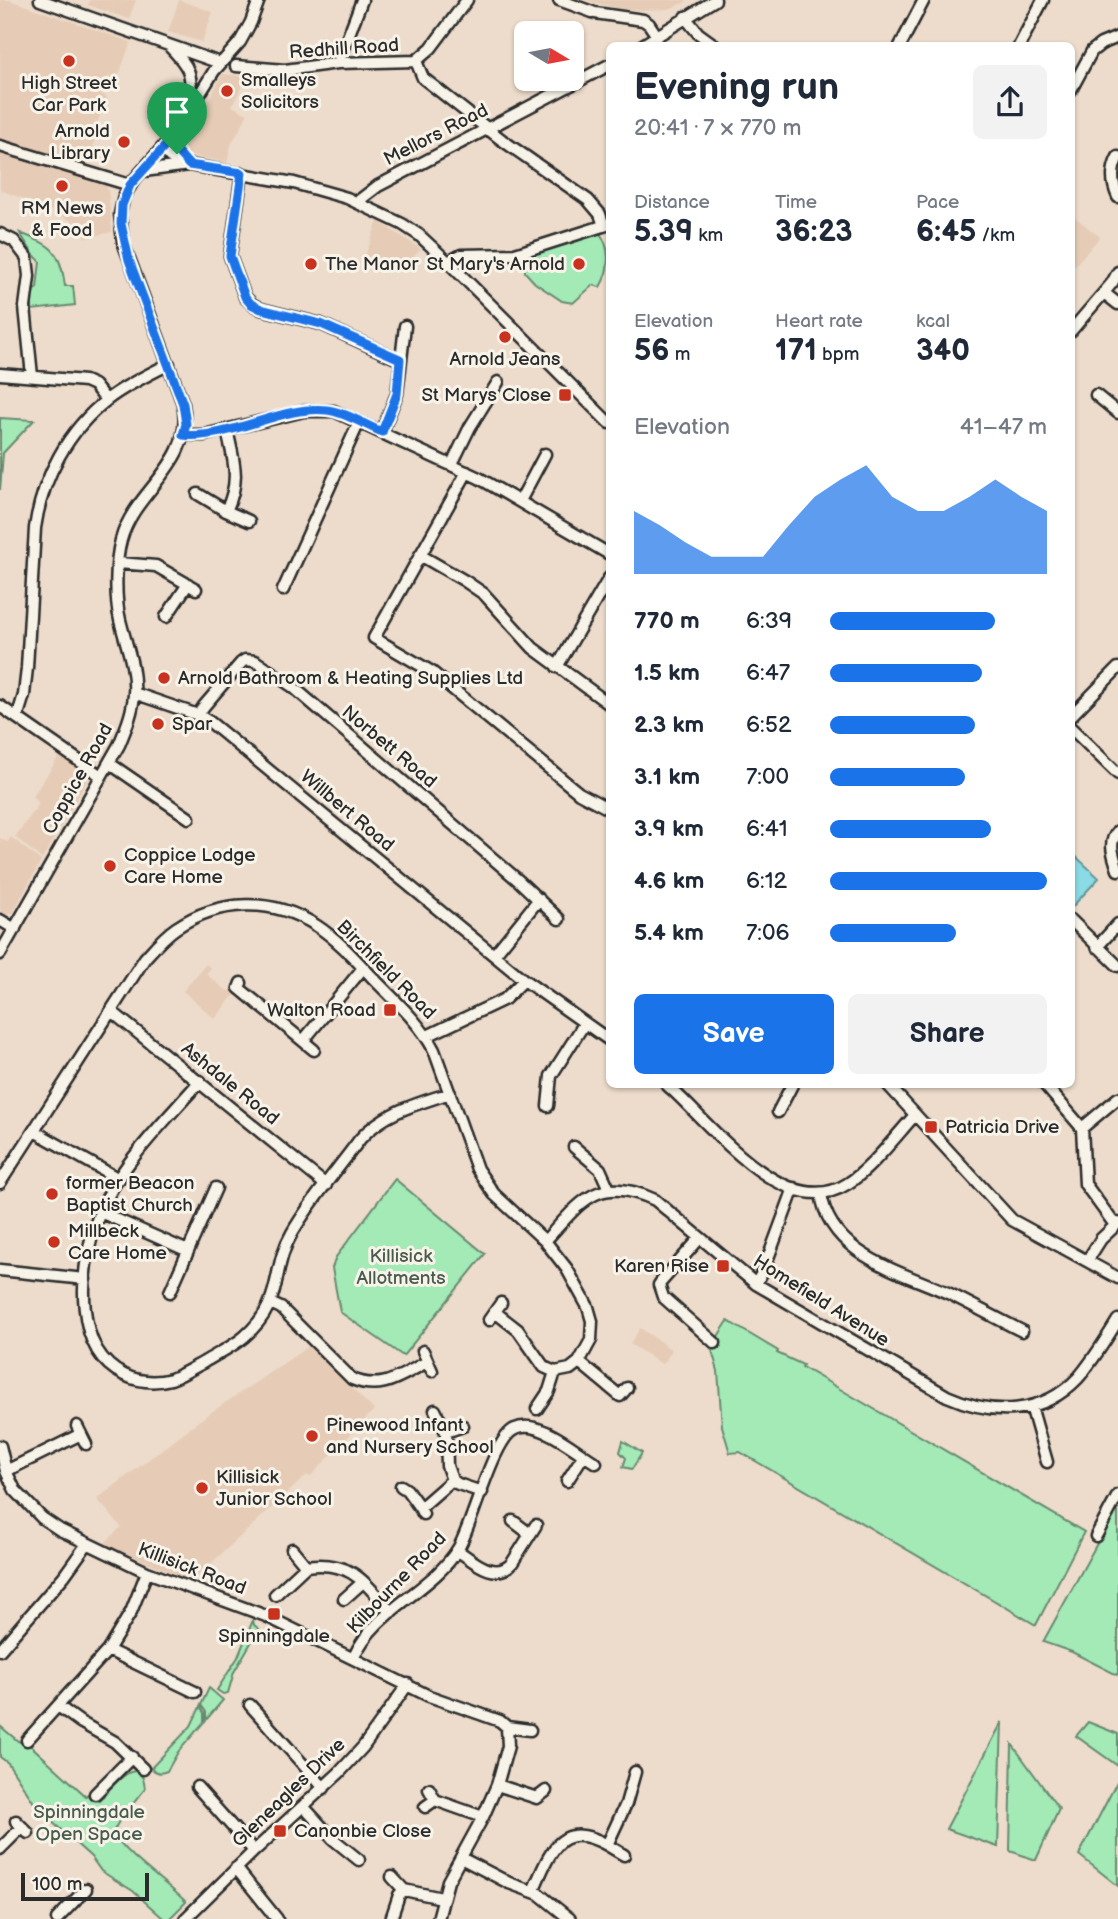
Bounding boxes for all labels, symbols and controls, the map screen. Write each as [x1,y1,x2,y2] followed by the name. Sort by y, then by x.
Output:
[514,21,584,91] north arrow
[514,21,584,91] map controls
[288,34,400,64] street label: Redhill Road
[61,53,77,69] marker: High Street Car Park
[634,65,839,110] text: Evening run
[973,65,1047,139] button: share
[241,69,319,114] place label: Smalleys Solicitors
[21,72,118,117] place label: High Street Car Park
[147,82,207,154] pin
[219,83,235,99] marker: Smalleys Solicitors
[158,93,196,131] icon: arrive
[380,99,492,171] street label: Mellors Road
[634,114,801,142] text: 20:41 · 7 × 770 m
[50,120,110,165] place label: Arnold Library
[116,134,132,150] marker: Arnold Library
[54,178,70,194] marker: RM News & Food
[634,191,710,214] text: Distance
[775,191,817,214] text: Time
[916,191,959,214] text: Pace
[21,197,103,242] place label: RM News & Food
[634,214,693,250] text: 5.39
[775,214,853,250] text: 36:23
[916,214,976,250] text: 6:45
[693,224,723,247] text: km
[976,224,1015,247] text: /km
[325,253,419,276] place label: The Manor
[427,253,565,276] place label: St Mary's Arnold
[303,256,319,272] marker: The Manor
[571,256,587,272] marker: St Mary's Arnold
[634,310,713,333] text: Elevation
[775,310,863,333] text: Heart rate
[916,310,950,333] text: kcal
[497,329,513,345] marker: Arnold Jeans
[634,333,670,369] text: 56
[775,333,817,369] text: 171
[916,333,970,369] text: 340
[670,343,690,366] text: m
[817,343,859,366] text: bpm
[450,348,560,371] place label: Arnold Jeans
[422,384,551,407] place label: St Marys Close
[557,387,573,403] marker: St Marys Close
[634,413,730,441] text: Elevation
[960,413,1047,441] text: 41–47 m
[634,607,700,635] text: 770 m
[746,607,792,635] text: 6:39
[634,659,700,687] text: 1.5 km
[746,659,790,687] text: 6:47
[178,667,523,690] place label: Arnold Bathroom & Heating Supplies Ltd
[156,670,172,686] marker: Arnold Bathroom & Heating Supplies Ltd
[337,701,441,793] street label: Norbett Road
[634,711,704,739] text: 2.3 km
[746,711,791,739] text: 6:52
[172,713,213,736] place label: Spar
[150,716,166,732] marker: Spar
[38,720,118,838] street label: Coppice Road
[634,763,700,791] text: 3.1 km
[746,763,789,791] text: 7:00
[295,765,399,857] street label: Willbert Road
[634,815,704,843] text: 3.9 km
[746,815,788,843] text: 6:41
[124,844,256,889] place label: Coppice Lodge Care Home
[102,858,118,874] marker: Coppice Lodge Care Home
[634,867,704,895] text: 4.6 km
[746,867,787,895] text: 6:12
[332,916,440,1024] street label: Birchfield Road
[634,919,704,947] text: 5.4 km
[746,919,790,947] text: 7:06
[634,994,834,1074] button: Save
[848,994,1047,1074] button: Share
[267,999,376,1022] place label: Walton Road
[382,1002,398,1018] marker: Walton Road
[177,1038,283,1130] street label: Ashdale Road
[945,1116,1059,1139] place label: Patricia Drive
[923,1119,939,1135] marker: Patricia Drive
[66,1172,194,1217] place label: former Beacon Baptist Church
[44,1186,60,1202] marker: former Beacon Baptist Church
[68,1220,167,1265] place label: Millbeck Care Home
[46,1234,62,1250] marker: Millbeck Care Home
[356,1245,446,1290] park label: Killisick Allotments
[749,1250,893,1352] street label: Homefield Avenue
[614,1255,709,1278] place label: Karen Rise
[715,1258,731,1274] marker: Karen Rise
[326,1414,494,1459] place label: Pinewood Infant and Nursery School
[304,1428,320,1444] marker: Pinewood Infant and Nursery School
[216,1466,332,1511] place label: Killisick Junior School
[194,1480,210,1496] marker: Killisick Junior School
[343,1527,451,1639] street label: Kilbourne Road
[135,1538,249,1600] street label: Killisick Road
[266,1606,282,1622] marker: Spinningdale
[218,1625,330,1648] place label: Spinningdale
[228,1733,350,1853] street label: Gleneagles Drive
[33,1801,145,1846] park label: Spinningdale Open Space
[294,1820,431,1843] place label: Canonbie Close
[272,1823,288,1839] marker: Canonbie Close
[21,1870,149,1902] scale bar
[32,1873,83,1896] text: 100 m

